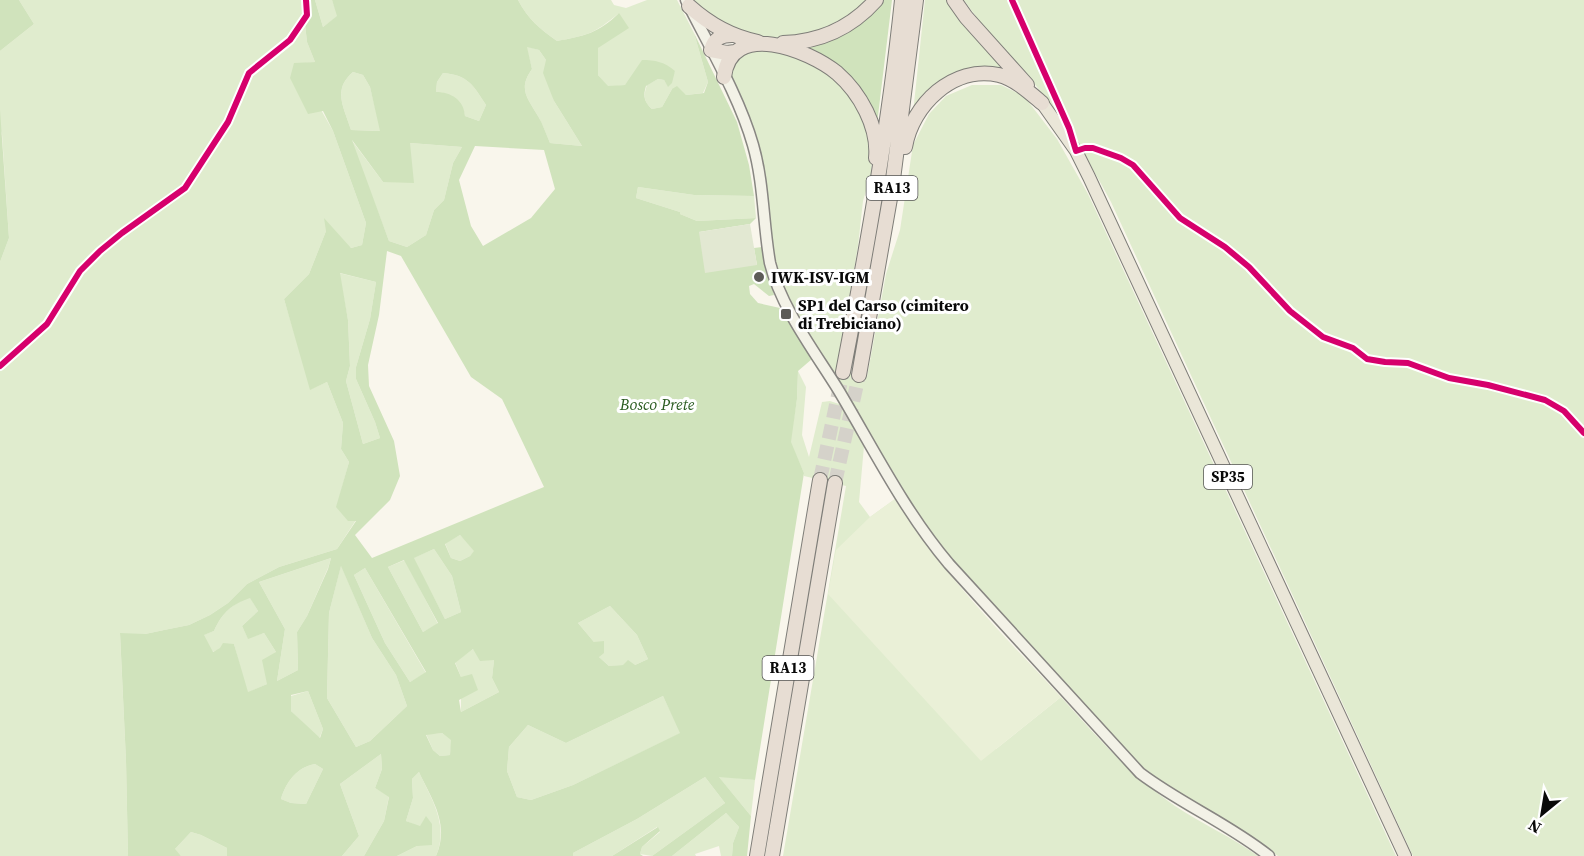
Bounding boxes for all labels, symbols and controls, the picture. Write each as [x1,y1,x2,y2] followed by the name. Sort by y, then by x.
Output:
[866,176,918,200] road number: RA13
[771,266,870,288] place label: IWK-ISV-IGM
[752,270,766,284] marker: IWK-ISV-IGM
[798,294,969,334] place label: SP1 del Carso (cimitero di Trebiciano)
[779,307,793,321] marker: SP1 del Carso (cimitero di Trebiciano)
[619,393,695,415] park label: Bosco Prete
[1204,465,1252,489] road number: SP35
[762,656,814,680] road number: RA13
[1512,784,1572,844] north arrow
[1524,814,1545,839] text: N

